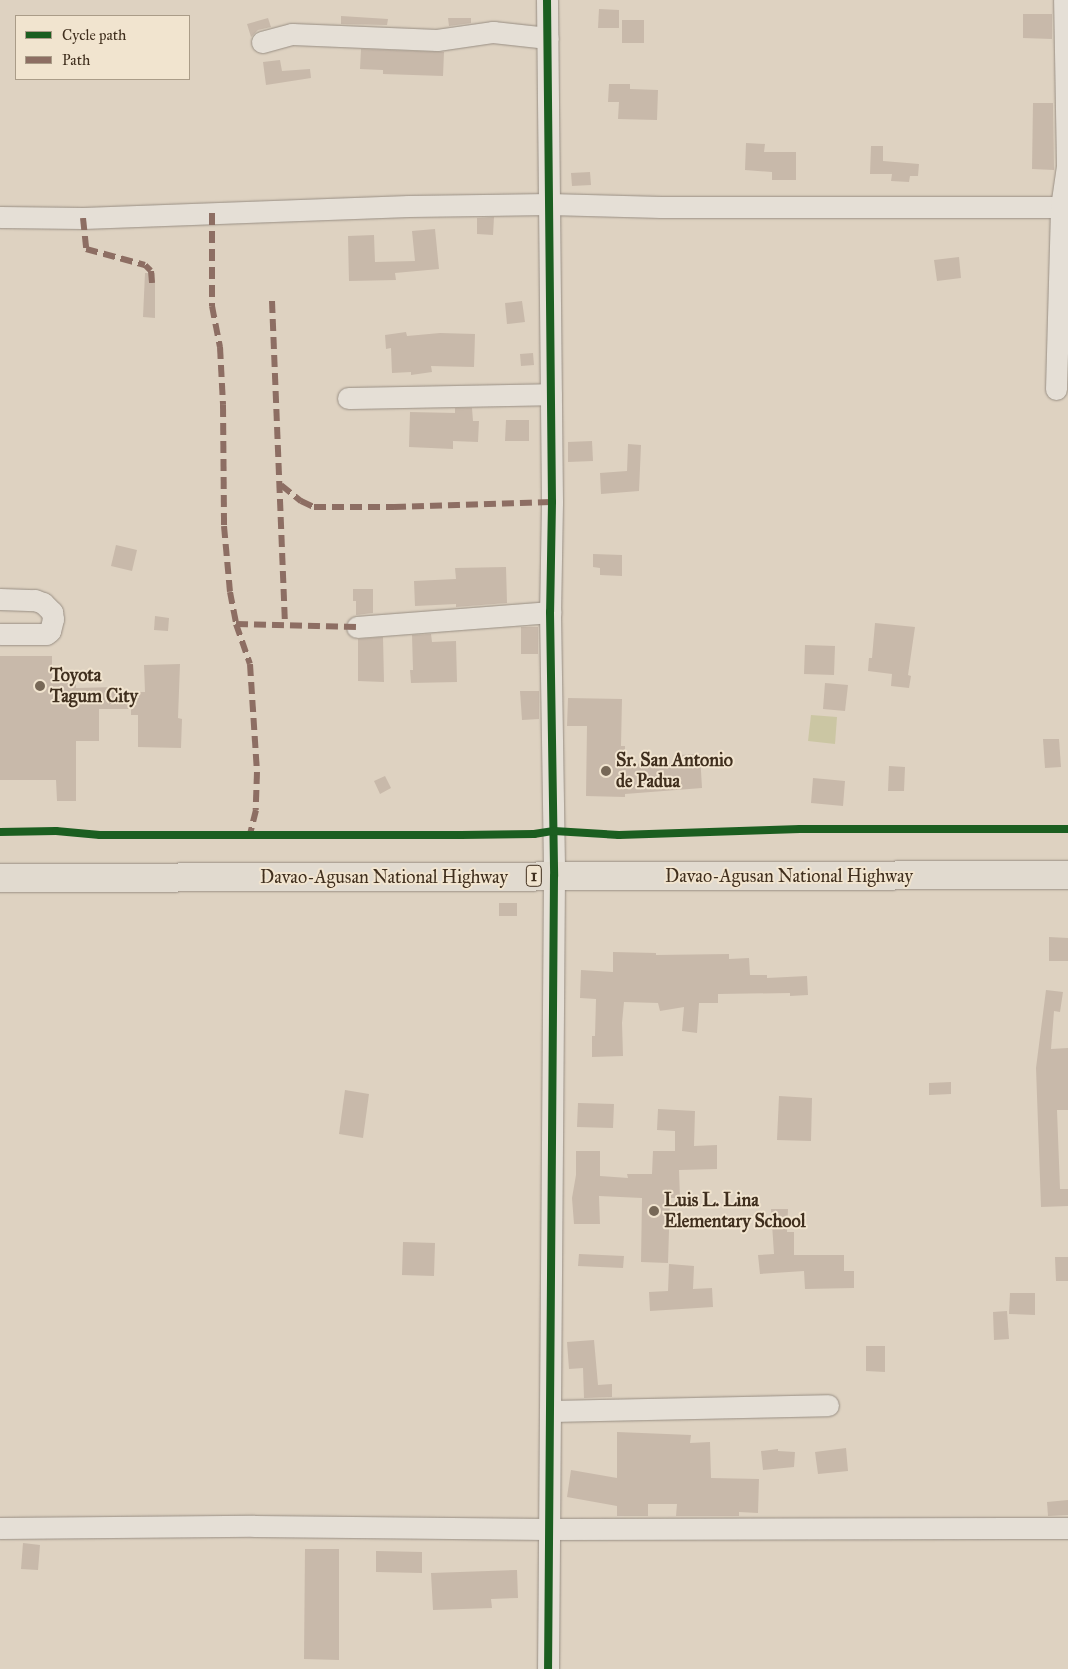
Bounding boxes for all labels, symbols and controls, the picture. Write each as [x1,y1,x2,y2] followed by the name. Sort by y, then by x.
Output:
[15,15,190,80] legend
[62,26,126,44] text: Cycle path
[62,51,90,69] text: Path
[50,665,138,708] place label: Toyota Tagum City
[34,680,46,692] marker: Toyota Tagum City
[616,750,733,792] place label: Sr. San Antonio de Padua
[600,765,612,777] marker: Sr. San Antonio de Padua
[525,862,543,889] road number: 1
[665,865,913,887] street label: Davao-Agusan National Highway
[260,866,508,888] street label: Davao-Agusan National Highway
[664,1190,806,1232] place label: Luis L. Lina Elementary School
[648,1205,660,1217] marker: Luis L. Lina Elementary School

